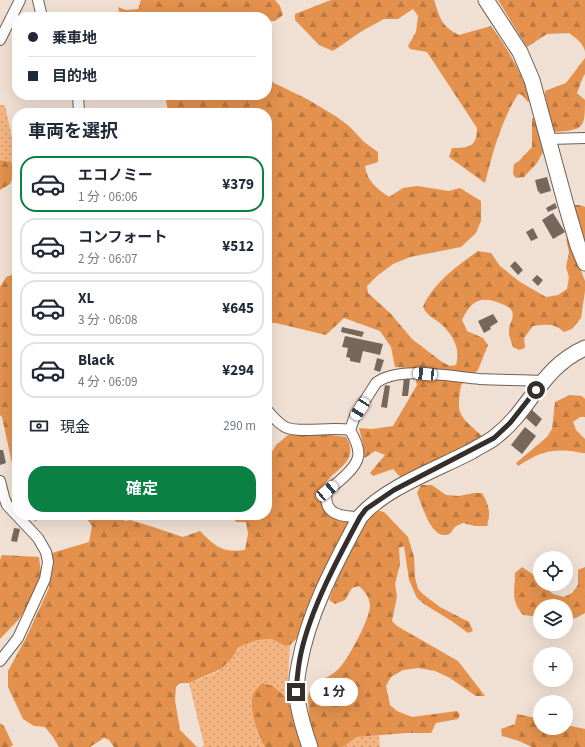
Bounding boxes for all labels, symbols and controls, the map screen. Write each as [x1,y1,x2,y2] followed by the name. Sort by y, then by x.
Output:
[52,28,97,49] text: 乗車地
[52,66,97,87] text: 目的地
[28,119,118,144] text: 車両を選択
[78,165,153,186] text: エコノミー
[30,166,66,202] icon: car
[222,174,254,195] text: ¥379
[78,188,138,206] text: 1 分 · 06:06
[78,227,168,248] text: コンフォート
[30,228,66,264] icon: car
[222,236,254,257] text: ¥512
[78,250,138,268] text: 2 分 · 06:07
[78,288,94,309] text: XL
[30,290,66,326] icon: car
[222,298,254,319] text: ¥645
[78,311,138,329] text: 3 分 · 06:08
[78,350,115,371] text: Black
[30,352,66,388] icon: car
[222,360,254,381] text: ¥294
[413,367,437,381] car
[78,373,138,391] text: 4 分 · 06:09
[527,381,545,399] route start
[348,396,372,422] car
[28,415,50,437] icon: cash
[60,417,90,438] text: 現金
[223,417,256,435] text: 290 m
[28,466,256,512] button: 確定
[314,479,340,503] car
[533,551,573,735] map controls
[533,551,573,591] button: locate
[533,599,573,639] button: layers
[533,647,573,687] button: +
[310,678,358,706] callout: 1 分
[287,683,305,701] route end
[323,683,345,701] text: 1 分
[533,695,573,735] button: −

